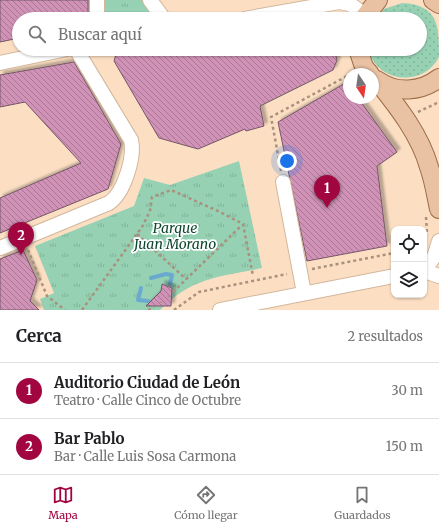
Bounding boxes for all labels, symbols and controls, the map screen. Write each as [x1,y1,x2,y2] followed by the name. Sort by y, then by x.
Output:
[12,12,427,56] search box
[26,23,48,45] icon: search
[58,25,142,44] text: Buscar aquí
[343,68,379,104] north arrow
[277,151,297,171] your location
[314,175,340,208] pin: 1
[132,219,216,253] park label: Parque Juan Morano
[8,222,34,255] pin: 2
[391,226,427,298] map controls
[391,226,427,262] button: locate
[391,262,427,298] button: layers
[16,325,62,347] text: Cerca
[347,328,423,345] text: 2 resultados
[54,373,240,392] text: Auditorio Ciudad de León
[26,382,32,399] text: 1
[391,382,423,399] text: 30 m
[54,392,241,409] text: Teatro · Calle Cinco de Octubre
[54,429,124,448] text: Bar Pablo
[25,438,33,455] text: 2
[386,438,423,455] text: 150 m
[54,448,236,465] text: Bar · Calle Luis Sosa Carmona
[48,484,78,522] tab: Mapa
[174,484,238,522] tab: Cómo llegar
[334,484,391,522] tab: Guardados

